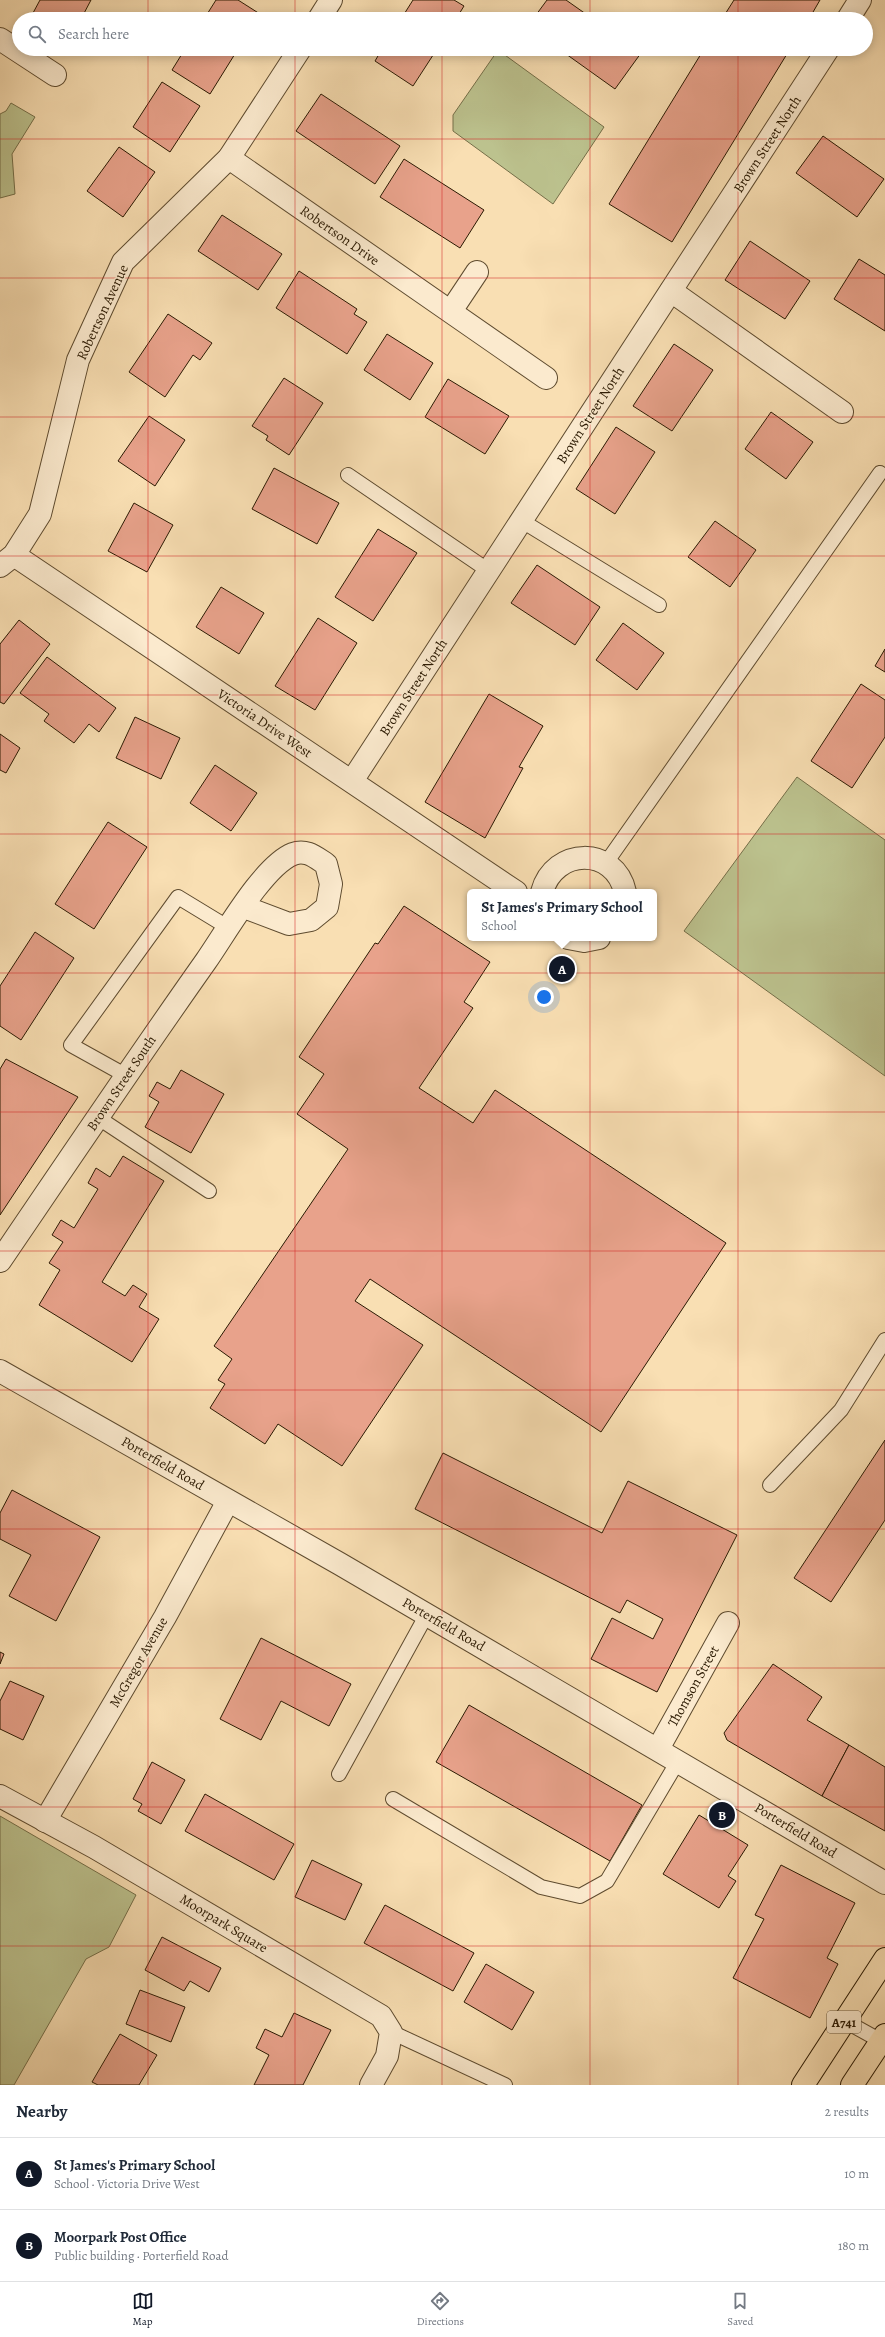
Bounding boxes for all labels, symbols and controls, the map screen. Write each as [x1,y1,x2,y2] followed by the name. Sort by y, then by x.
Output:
[12,12,873,56] search box
[26,23,48,45] icon: search
[58,24,129,44] text: Search here
[729,92,806,196] street label: Brown Street North
[296,201,383,270] street label: Robertson Drive
[72,261,133,363] street label: Robertson Avenue
[552,363,629,467] street label: Brown Street North
[375,635,452,739] street label: Brown Street North
[213,684,316,762] street label: Victoria Drive West
[467,889,657,941] popup
[481,897,643,917] text: St James's Primary School
[481,917,517,934] text: School
[549,954,575,984] pin: A
[534,987,554,1007] your location
[82,1031,161,1135] street label: Brown Street South
[118,1432,208,1495] street label: Porterfield Road
[399,1593,489,1656] street label: Porterfield Road
[105,1613,172,1711] street label: McGregor Avenue
[663,1642,724,1730] street label: Thomson Street
[751,1798,841,1863] street label: Porterfield Road
[709,1800,735,1830] pin: B
[176,1890,271,1957] street label: Moorpark Square
[827,2011,861,2033] road number: A741
[16,2100,67,2123] text: Nearby
[825,2103,869,2120] text: 2 results
[54,2155,215,2175] text: St James's Primary School
[25,2165,33,2182] text: A
[844,2165,869,2182] text: 10 m
[54,2175,200,2192] text: School · Victoria Drive West
[54,2227,187,2247] text: Moorpark Post Office
[25,2237,33,2254] text: B
[838,2237,869,2254] text: 180 m
[54,2247,229,2264] text: Public building · Porterfield Road
[132,2290,154,2329] tab: Map
[417,2290,464,2329] tab: Directions
[727,2290,753,2329] tab: Saved

